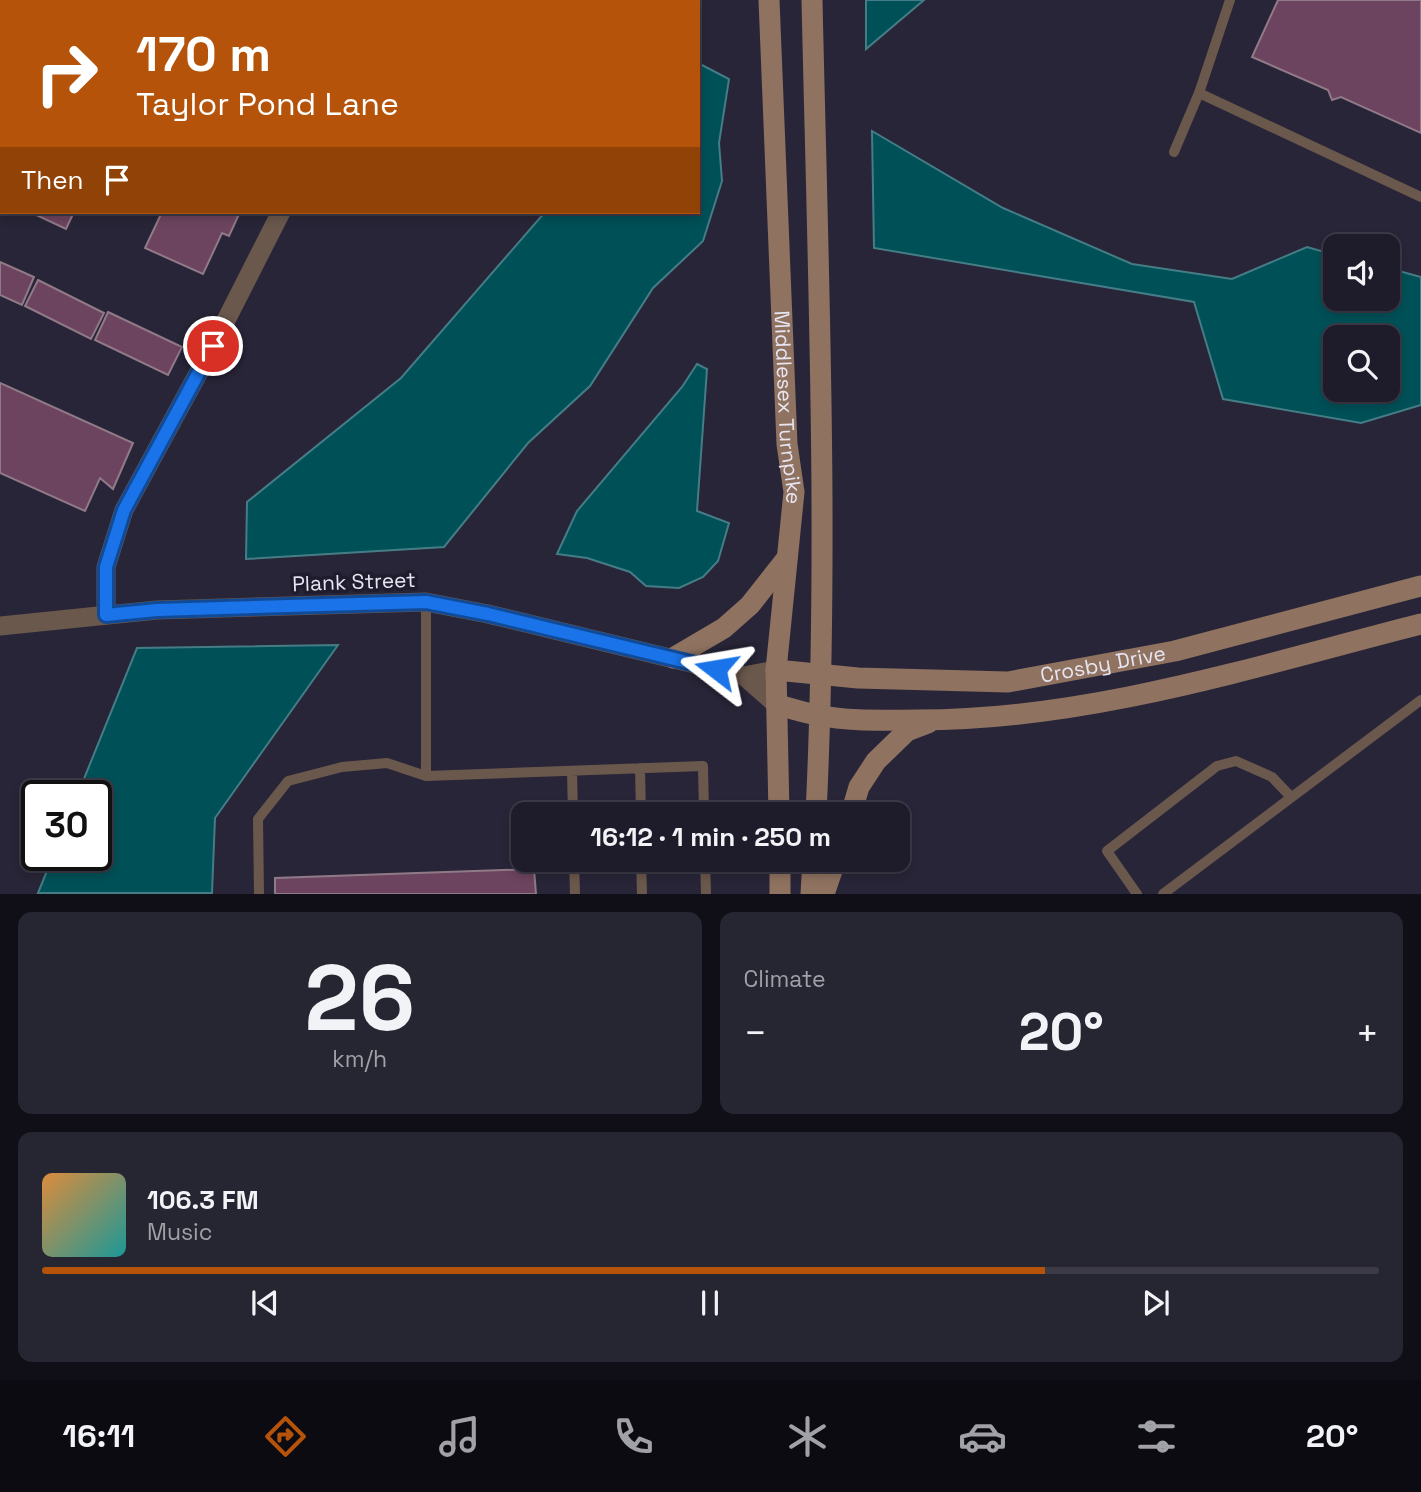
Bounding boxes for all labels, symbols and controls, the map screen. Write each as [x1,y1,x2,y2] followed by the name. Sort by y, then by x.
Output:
[136,23,271,85] text: 170 m
[21,28,112,119] icon: right
[136,84,399,124] text: Taylor Pond Lane
[98,161,136,199] icon: arrive
[21,163,84,197] text: Then
[1323,234,1400,402] map controls
[1323,234,1400,311] button: sound
[769,310,808,506] street label: Middlesex Turnpike
[183,316,243,376] pin
[1323,325,1400,402] button: search
[194,327,232,365] icon: arrive
[292,566,416,597] street label: Plank Street
[679,632,753,706] position arrow
[1038,639,1168,689] street label: Crosby Drive
[21,780,112,871] speed limit sign: 30
[590,820,831,854] text: 16:12 · 1 min · 250 m
[305,940,415,1057] text: 26
[744,964,826,994] text: Climate
[1019,999,1104,1065] text: 20°
[744,1009,767,1057] text: −
[1355,1009,1379,1057] text: +
[332,1044,387,1074] text: km/h
[147,1183,259,1217] text: 106.3 FM
[147,1217,212,1247] text: Music
[246,1284,284,1322] icon: previous
[691,1284,729,1322] icon: pause
[1137,1284,1175,1322] icon: next
[261,1412,310,1461] icon: directions
[435,1412,484,1461] icon: music
[609,1412,658,1461] icon: phone
[783,1412,832,1461] icon: climate
[958,1412,1007,1461] icon: car
[1132,1412,1181,1461] icon: filters
[63,1416,135,1456] text: 16:11
[1306,1416,1358,1456] text: 20°

